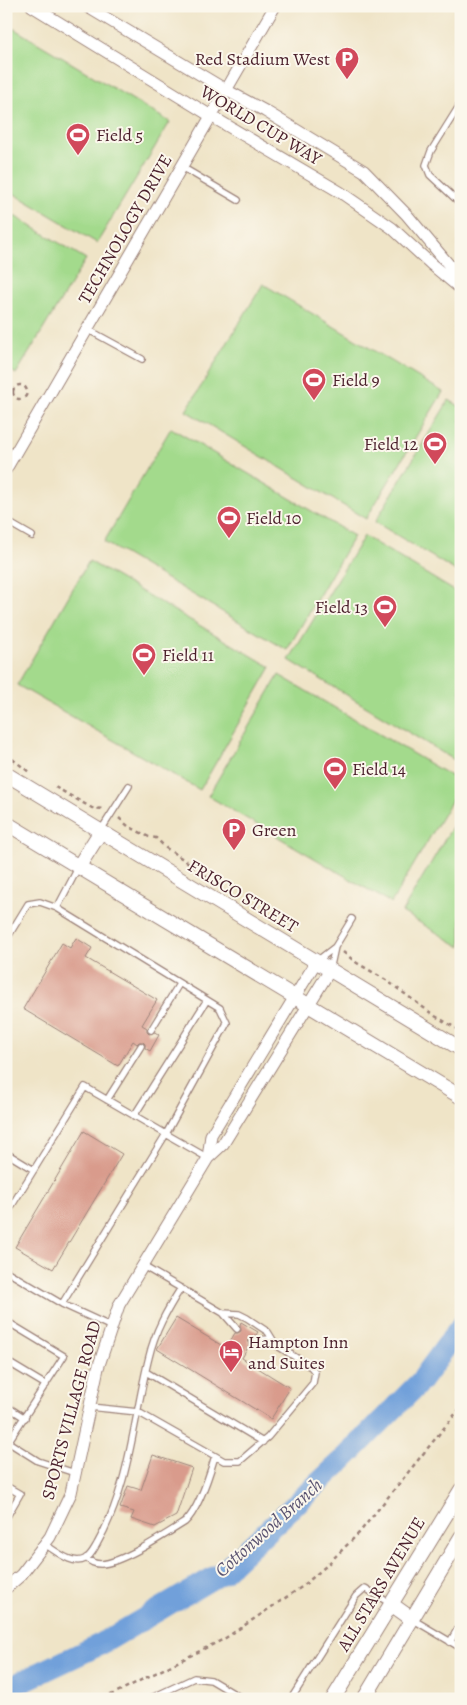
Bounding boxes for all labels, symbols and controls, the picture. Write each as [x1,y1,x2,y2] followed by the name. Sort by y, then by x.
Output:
[334,46,360,80] parking icon: Red Stadium West
[195,47,330,71] place label: Red Stadium West
[195,79,327,171] street label: WORLD CUP WAY
[65,122,91,156] sports icon: Field 5
[96,123,143,147] place label: Field 5
[72,150,178,308] street label: TECHNOLOGY DRIVE
[301,367,327,401] sports icon: Field 9
[332,368,380,392] place label: Field 9
[422,431,448,465] sports icon: Field 12
[364,432,418,456] place label: Field 12
[216,505,242,539] sports icon: Field 10
[246,506,301,530] place label: Field 10
[372,594,398,628] sports icon: Field 13
[315,595,368,619] place label: Field 13
[131,642,157,676] sports icon: Field 11
[162,643,214,667] place label: Field 11
[322,756,348,790] sports icon: Field 14
[352,757,406,781] place label: Field 14
[221,817,247,851] parking icon: Green
[252,818,296,842] place label: Green
[183,854,303,939] street label: FRISCO STREET
[36,1318,106,1502] street label: SPORTS VILLAGE ROAD
[248,1330,349,1375] place label: Hampton Inn and Suites
[218,1339,244,1373] hotel icon: Hampton Inn and Suites
[209,1472,328,1583] water label: Cottonwood Branch
[331,1512,431,1656] street label: ALL STARS AVENUE

